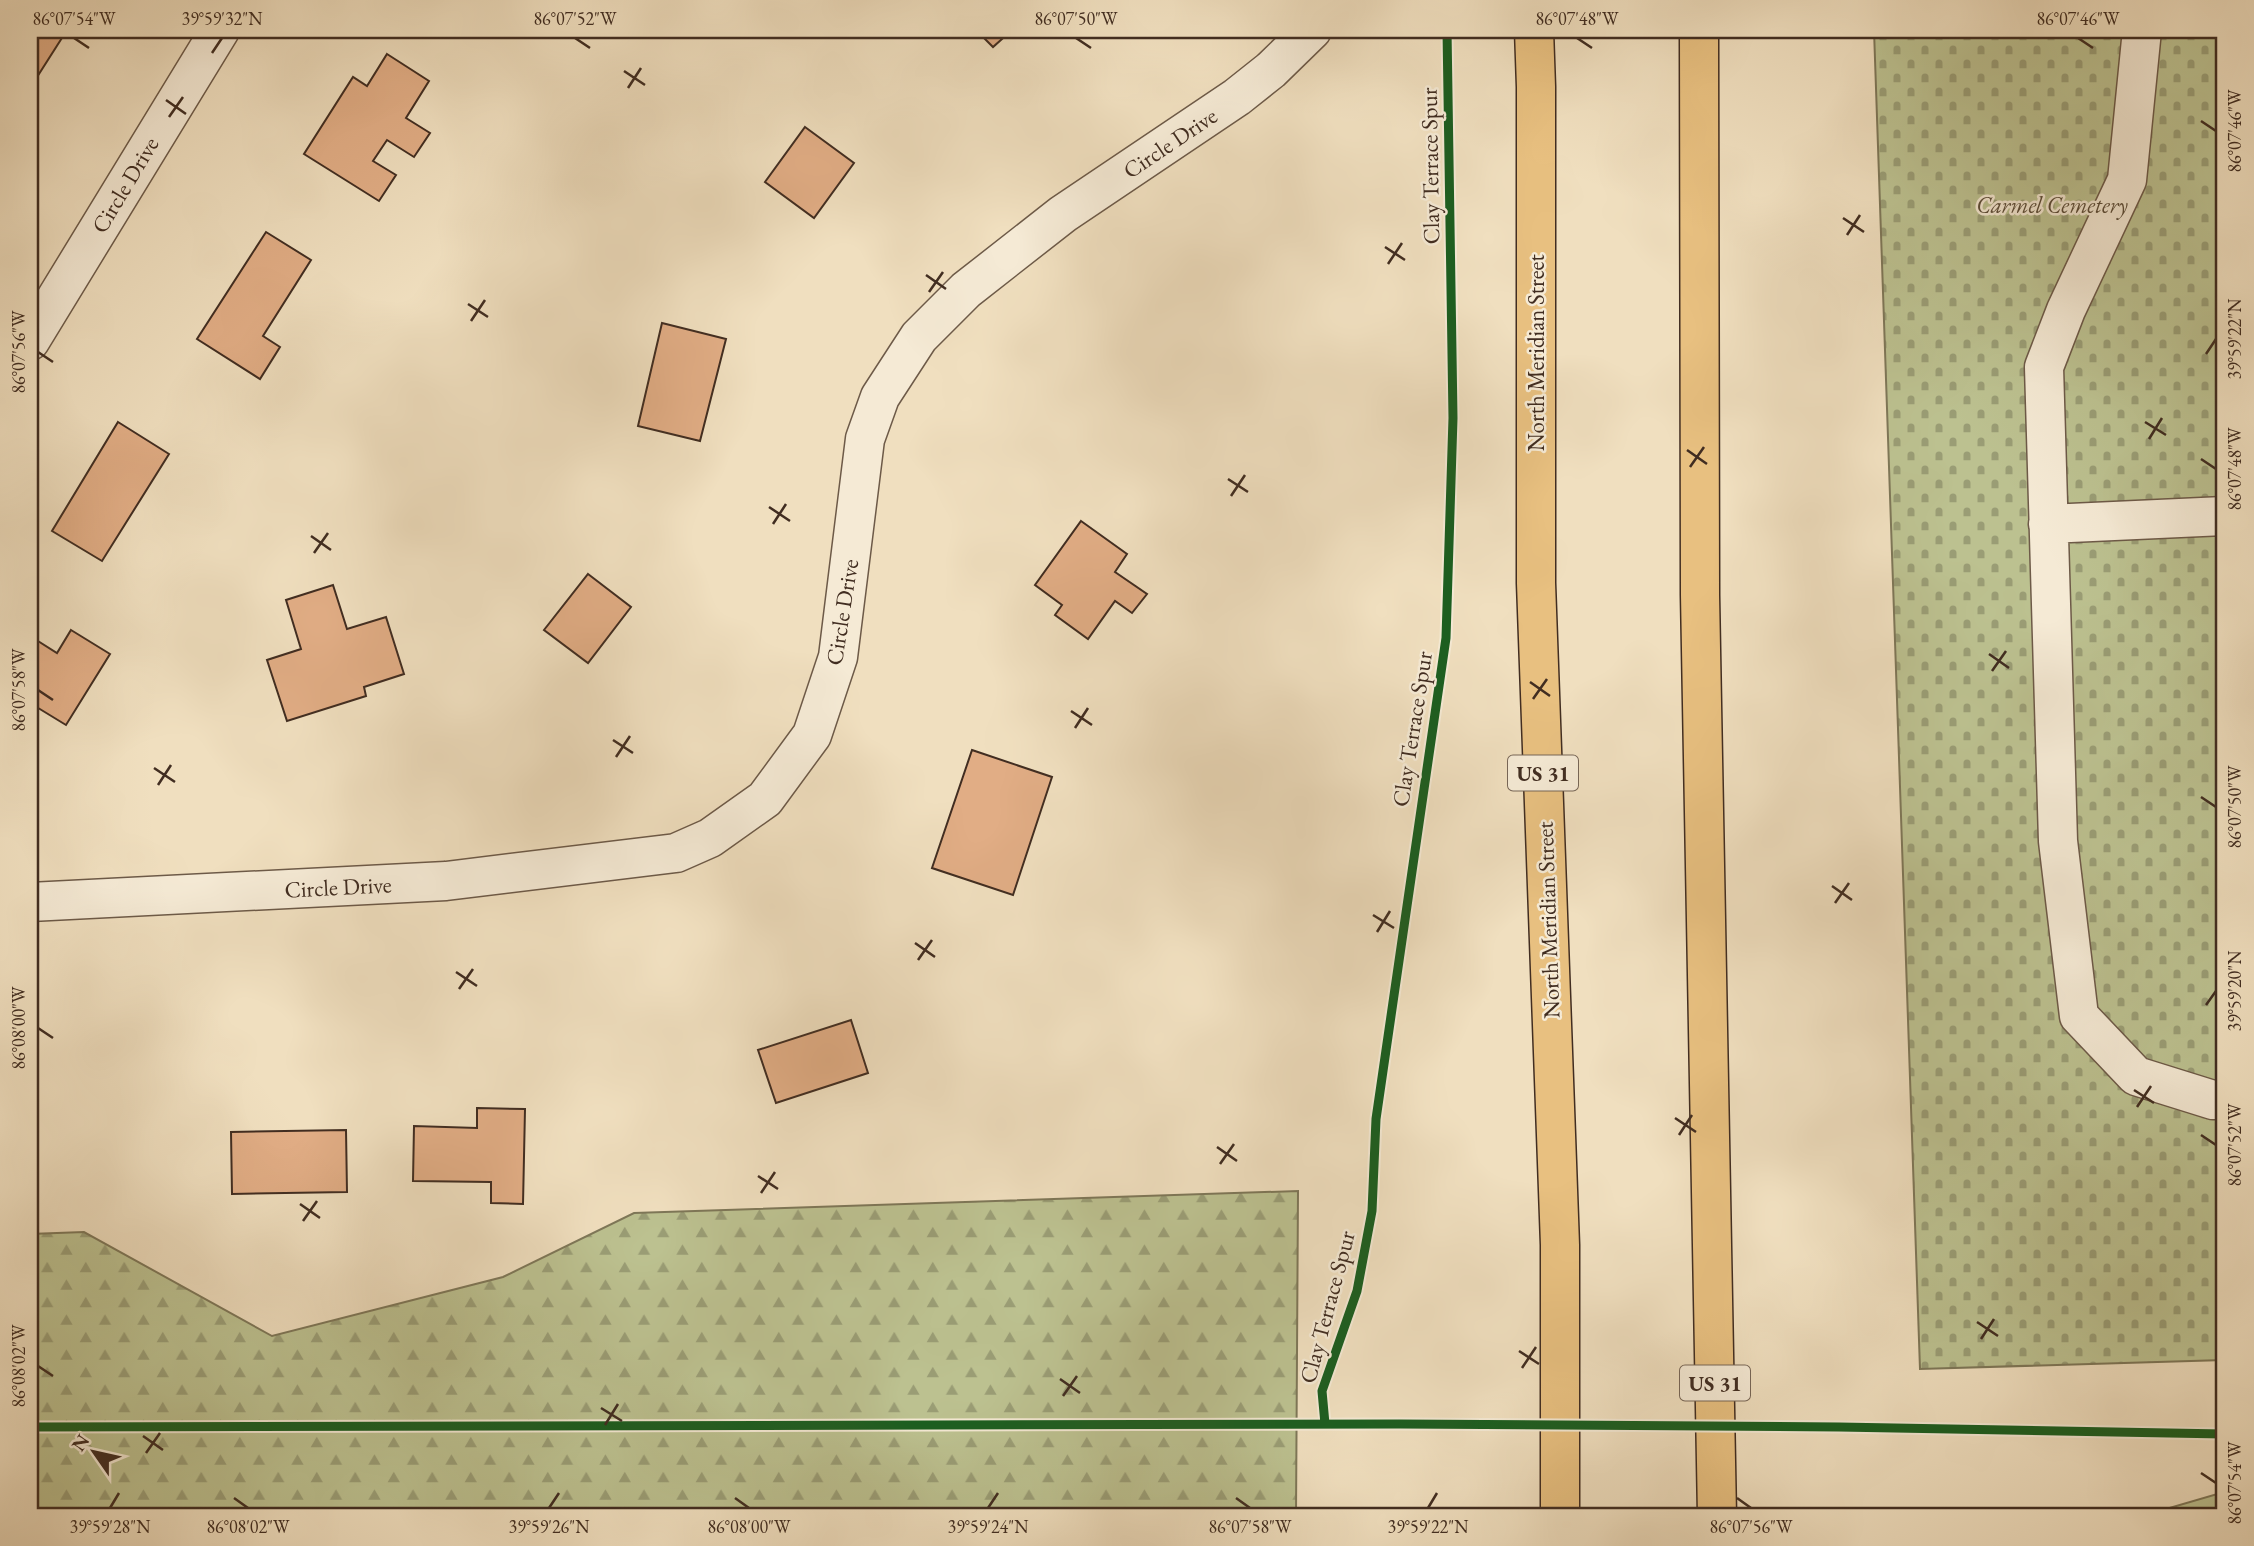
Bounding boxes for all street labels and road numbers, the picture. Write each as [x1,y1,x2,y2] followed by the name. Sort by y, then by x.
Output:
[1414,87,1446,245] street label: Clay Terrace Spur
[1117,101,1223,185] street label: Circle Drive
[85,131,165,239] street label: Circle Drive
[1521,254,1551,452] street label: North Meridian Street
[819,557,865,667] street label: Circle Drive
[1385,649,1439,809] street label: Clay Terrace Spur
[1508,756,1578,790] road number: US 31
[1530,820,1566,1019] street label: North Meridian Street
[284,869,392,905] street label: Circle Drive
[1292,1227,1362,1387] street label: Clay Terrace Spur
[1680,1366,1750,1400] road number: US 31

